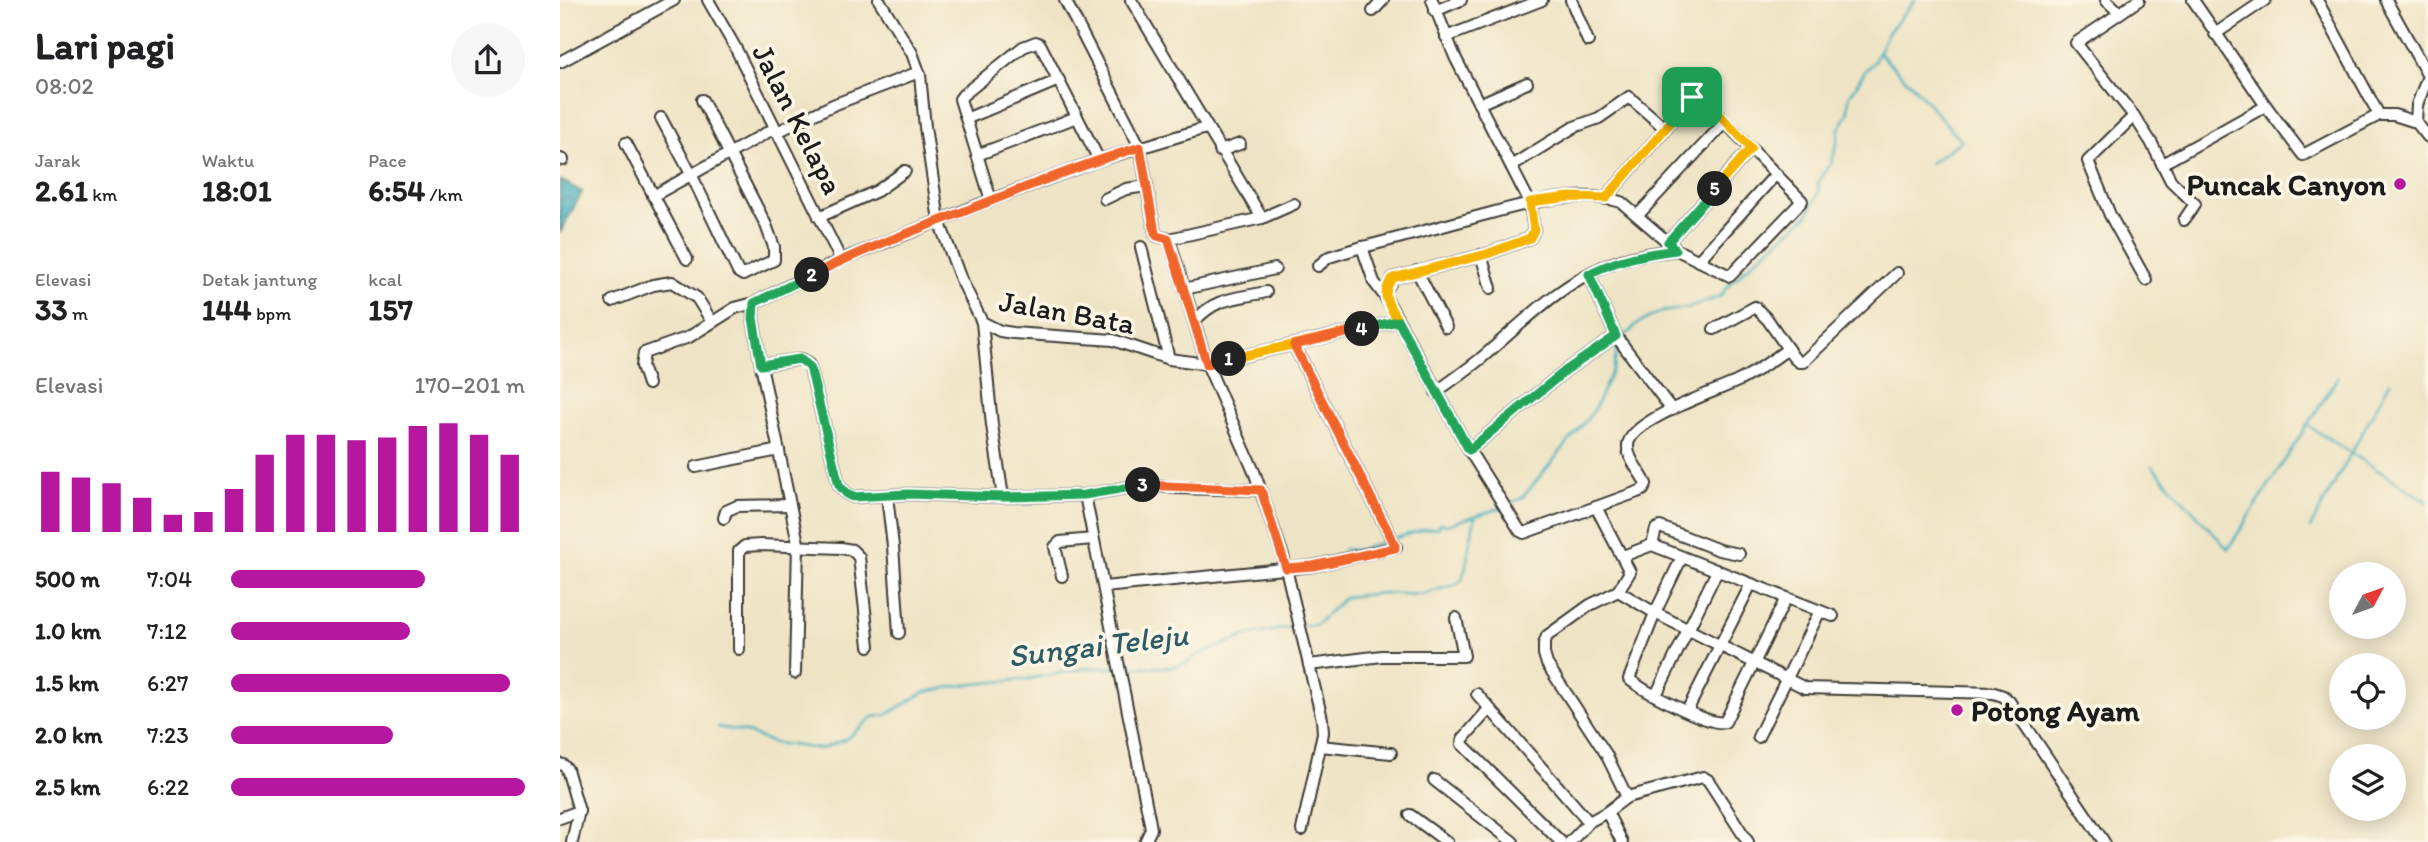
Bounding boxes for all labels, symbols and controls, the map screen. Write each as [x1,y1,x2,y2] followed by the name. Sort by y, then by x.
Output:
[35,23,175,69] text: Lari pagi
[451,23,525,97] button: share
[744,38,852,201] street label: Jalan Kelapa
[1662,67,1722,127] pin
[35,72,94,100] text: 08:02
[1673,78,1711,116] icon: arrive
[35,149,80,172] text: Jarak
[202,149,254,172] text: Waktu
[368,149,406,172] text: Pace
[2186,166,2386,203] place label: Puncak Canyon
[35,172,88,209] text: 2.61
[202,172,272,209] text: 18:01
[368,172,425,209] text: 6:54
[1698,172,1732,206] pin: 5
[2392,176,2408,192] marker: Puncak Canyon
[1710,177,1719,200] text: 5
[88,183,117,206] text: km
[425,183,463,206] text: /km
[794,258,830,292] pin: 2
[807,263,817,286] text: 2
[35,268,91,291] text: Elevasi
[202,268,317,291] text: Detak jantung
[368,268,402,291] text: kcal
[996,282,1138,342] street label: Jalan Bata
[35,291,68,328] text: 33
[202,291,252,328] text: 144
[368,291,413,328] text: 157
[68,302,88,325] text: m
[252,302,291,325] text: bpm
[1344,312,1380,346] pin: 4
[1356,317,1367,340] text: 4
[1212,342,1246,376] pin: 1
[1224,347,1233,370] text: 1
[35,371,103,399] text: Elevasi
[414,371,525,399] text: 170–201 m
[1126,468,1160,503] pin: 3
[1137,473,1148,496] text: 3
[2329,562,2406,639] north arrow
[2329,562,2406,821] map controls
[35,565,100,593] text: 500 m
[147,565,192,593] text: 7:04
[1006,615,1191,675] water label: Sungai Teleju
[35,617,101,645] text: 1.0 km
[147,617,187,645] text: 7:12
[2329,653,2406,730] button: locate
[35,669,99,697] text: 1.5 km
[147,669,188,697] text: 6:27
[1971,692,2141,729] place label: Potong Ayam
[1949,702,1965,718] marker: Potong Ayam
[35,721,103,749] text: 2.0 km
[147,721,189,749] text: 7:23
[2329,744,2406,821] button: layers
[35,773,100,801] text: 2.5 km
[147,773,189,801] text: 6:22

